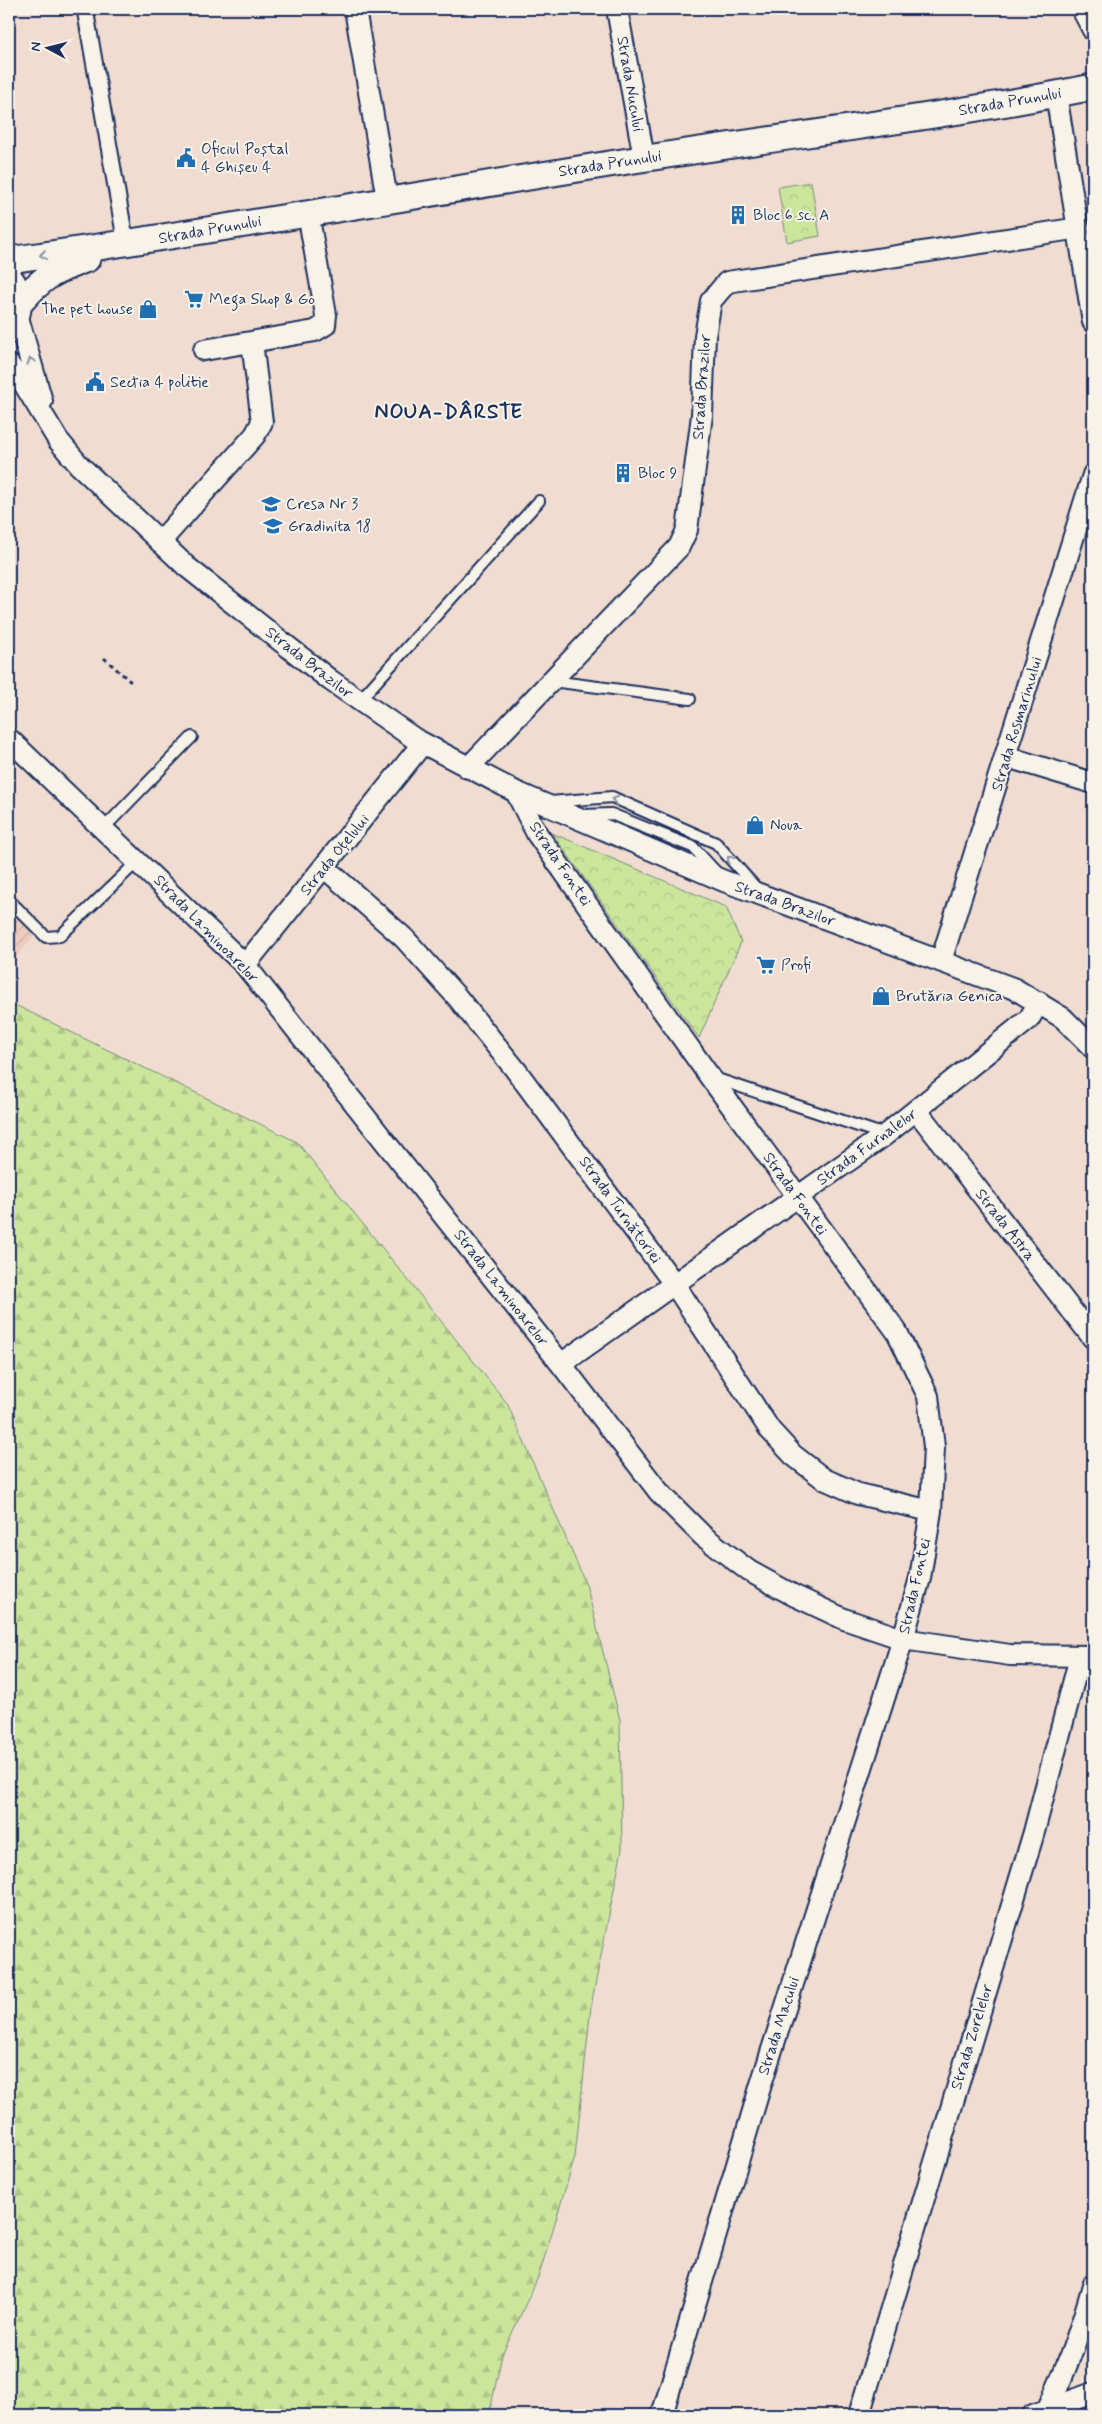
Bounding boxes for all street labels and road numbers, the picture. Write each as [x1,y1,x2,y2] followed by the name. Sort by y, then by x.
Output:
[611,35,649,134] street label: Strada Nucului
[957,83,1064,121] street label: Strada Prunului
[557,145,663,183] street label: Strada Prunului
[157,211,264,249] street label: Strada Prunului
[688,333,716,440] street label: Strada Brazilor
[261,622,358,704] street label: Strada Brazilor
[987,654,1047,794] street label: Strada Rosmarinului
[296,809,375,900] street label: Strada Oțelului
[524,818,596,910] street label: Strada Fontei
[149,870,263,988] street label: Strada Laminoarelor
[732,876,839,932] street label: Strada Brazilor
[813,1103,922,1191] street label: Strada Furnalelor
[758,1148,832,1240] street label: Strada Fontei
[574,1152,666,1268] street label: Strada Turnătoriei
[970,1184,1040,1266] street label: Strada Astra
[449,1225,553,1351] street label: Strada Laminoarelor
[894,1536,936,1636] street label: Strada Fontei
[753,1974,805,2078] street label: Strada Macului
[946,1981,998,2093] street label: Strada Zorelelor

